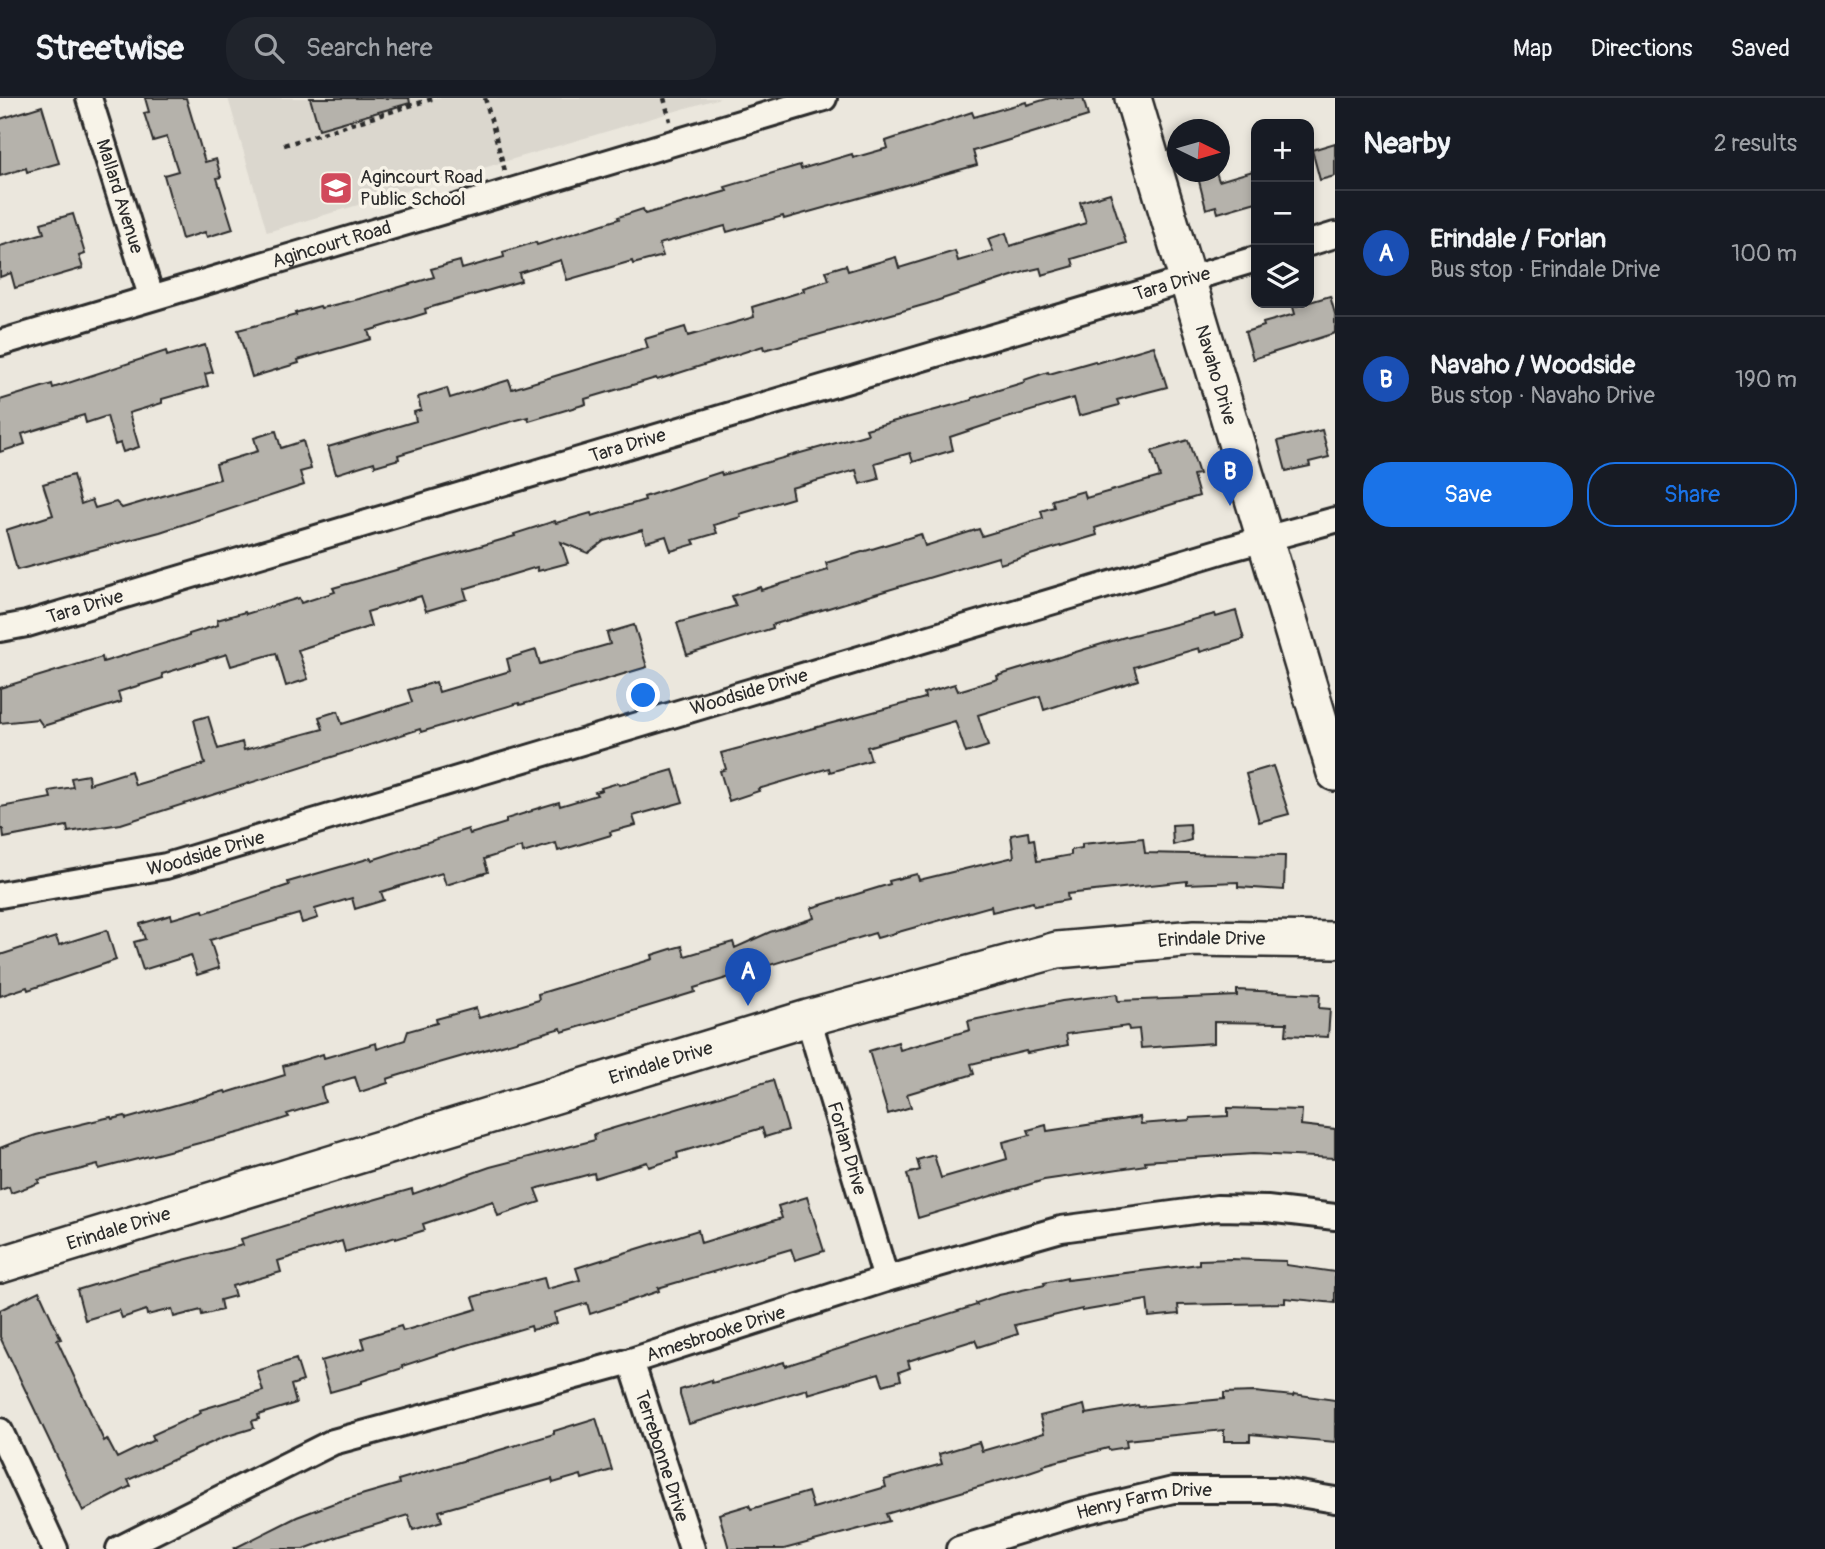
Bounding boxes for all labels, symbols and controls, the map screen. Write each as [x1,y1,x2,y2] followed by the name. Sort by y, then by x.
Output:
[226,17,716,80] search box
[35,28,184,69] text: Streetwise
[250,29,288,67] icon: search
[306,32,433,64] text: Search here
[1513,34,1553,63] text: Map
[1591,34,1692,63] text: Directions
[1730,34,1790,63] text: Saved
[1167,119,1230,182] north arrow
[1251,119,1314,308] map controls
[1251,119,1314,182] button: +
[1363,125,1450,162] text: Nearby
[1714,129,1797,158] text: 2 results
[91,136,149,257] street label: Mallard Avenue
[360,165,483,211] place label: Agincourt Road Public School
[317,169,355,207] school or university icon: Agincourt Road Public School
[1251,182,1314,245] button: −
[269,215,394,273] street label: Agincourt Road
[1430,223,1606,255] text: Erindale / Forlan
[1379,239,1393,268] text: A
[1731,239,1797,268] text: 100 m
[1251,245,1314,308] button: layers
[1430,255,1660,284] text: Bus stop · Erindale Drive
[1131,261,1214,307] street label: Tara Drive
[1190,322,1242,428] street label: Navaho Drive
[1430,349,1635,381] text: Navaho / Woodside
[1379,365,1393,394] text: B
[1735,365,1797,394] text: 190 m
[1430,381,1655,410] text: Bus stop · Navaho Drive
[587,423,669,468] street label: Tara Drive
[1207,448,1253,506] pin: B
[1363,462,1573,527] button: Save
[1587,462,1797,527] button: Share
[44,584,127,629] street label: Tara Drive
[687,663,811,721] street label: Woodside Drive
[626,678,660,712] your location
[145,825,268,881] street label: Woodside Drive
[1157,926,1266,953] street label: Erindale Drive
[725,948,771,1006] pin: A
[606,1036,716,1090] street label: Erindale Drive
[822,1099,872,1198] street label: Forlan Drive
[64,1201,174,1256] street label: Erindale Drive
[643,1300,789,1367] street label: Amesbrooke Drive
[629,1388,695,1525] street label: Terrebonne Drive
[1074,1478,1212,1525] street label: Henry Farm Drive

